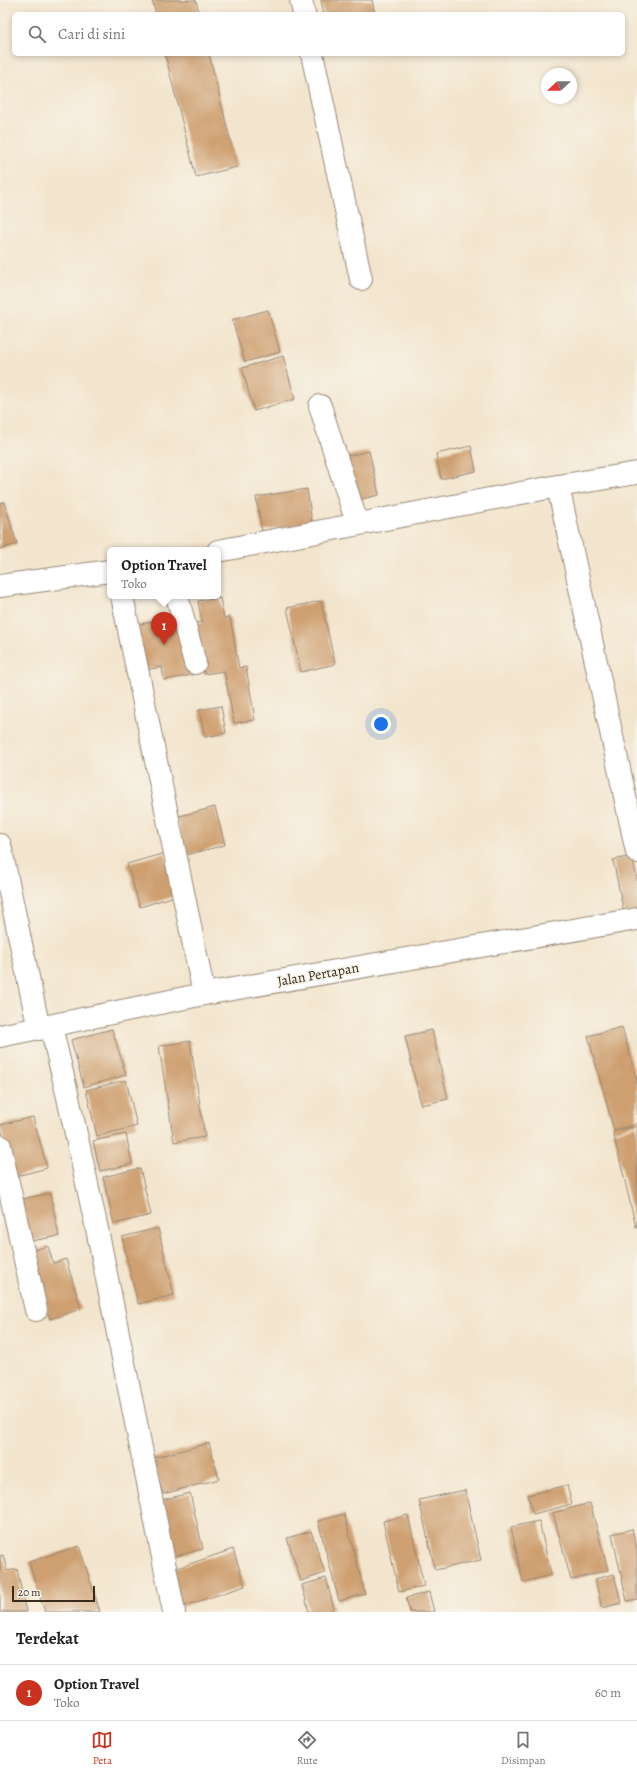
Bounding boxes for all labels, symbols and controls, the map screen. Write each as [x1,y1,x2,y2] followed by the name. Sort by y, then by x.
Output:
[12,12,625,56] search box
[26,23,48,45] icon: search
[58,24,125,44] text: Cari di sini
[541,68,577,104] north arrow
[107,547,221,599] popup
[121,555,207,575] text: Option Travel
[121,575,147,592] text: Toko
[151,612,177,645] pin: 1
[371,714,391,734] your location
[276,958,361,991] street label: Jalan Pertapan
[12,1584,95,1603] scale bar
[18,1585,40,1600] text: 20 m
[16,1627,79,1650] text: Terdekat
[54,1674,139,1694] text: Option Travel
[27,1684,31,1701] text: 1
[595,1684,621,1701] text: 60 m
[54,1694,79,1711] text: Toko
[91,1729,113,1768] tab: Peta
[296,1729,318,1768] tab: Rute
[501,1729,546,1768] tab: Disimpan

